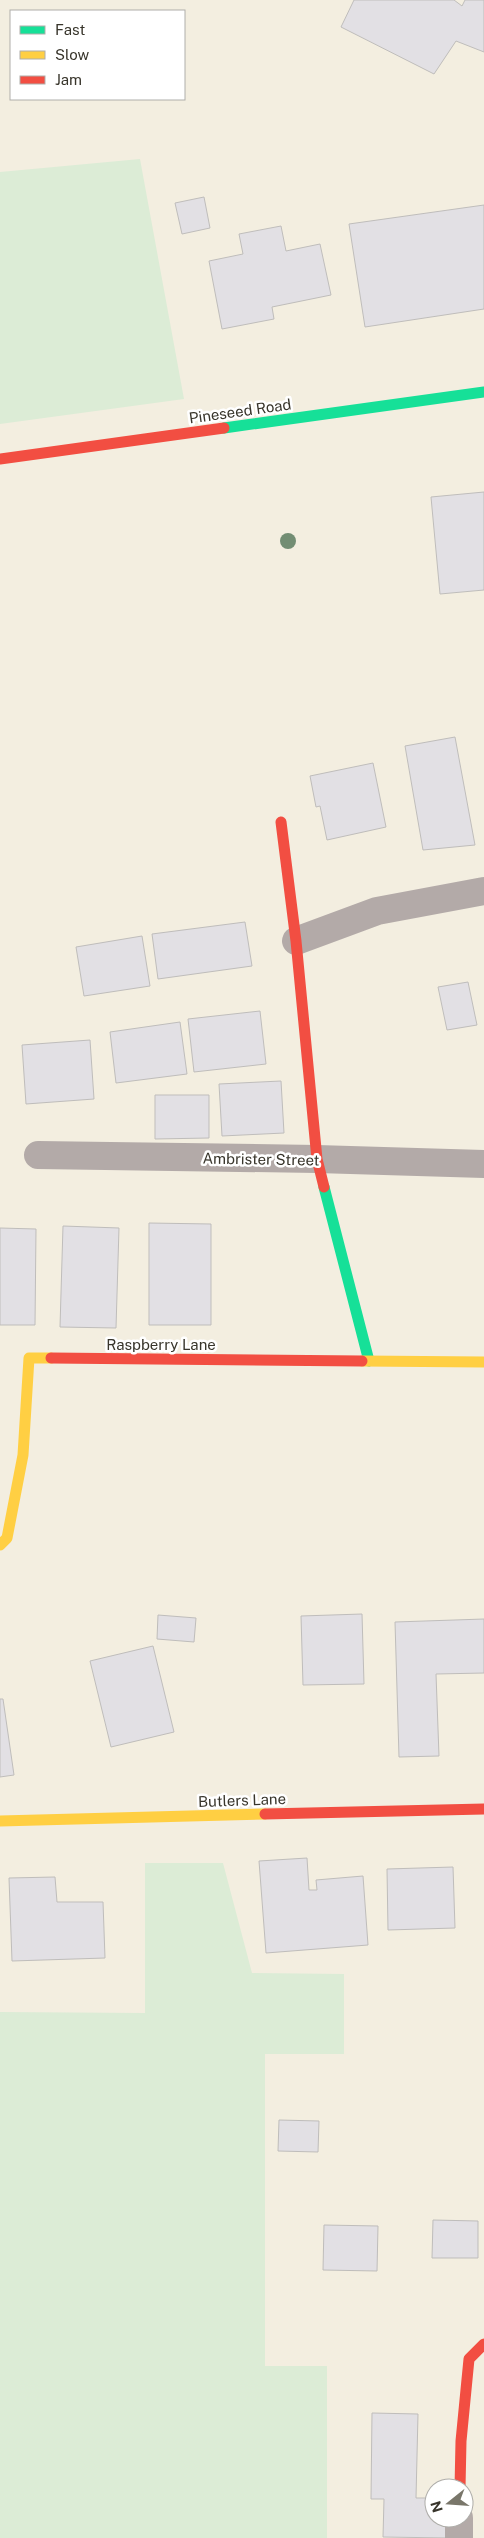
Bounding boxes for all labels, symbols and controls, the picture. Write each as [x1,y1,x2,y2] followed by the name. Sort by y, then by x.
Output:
[10,10,185,100] legend
[55,21,85,38] text: Fast
[55,46,90,63] text: Slow
[55,71,82,88] text: Jam
[188,395,292,427] street label: Pineseed Road
[202,1149,320,1169] street label: Ambrister Street
[106,1336,216,1353] street label: Raspberry Lane
[198,1790,286,1810] street label: Butlers Lane
[424,2478,474,2528] north arrow
[427,2499,446,2514] text: N

